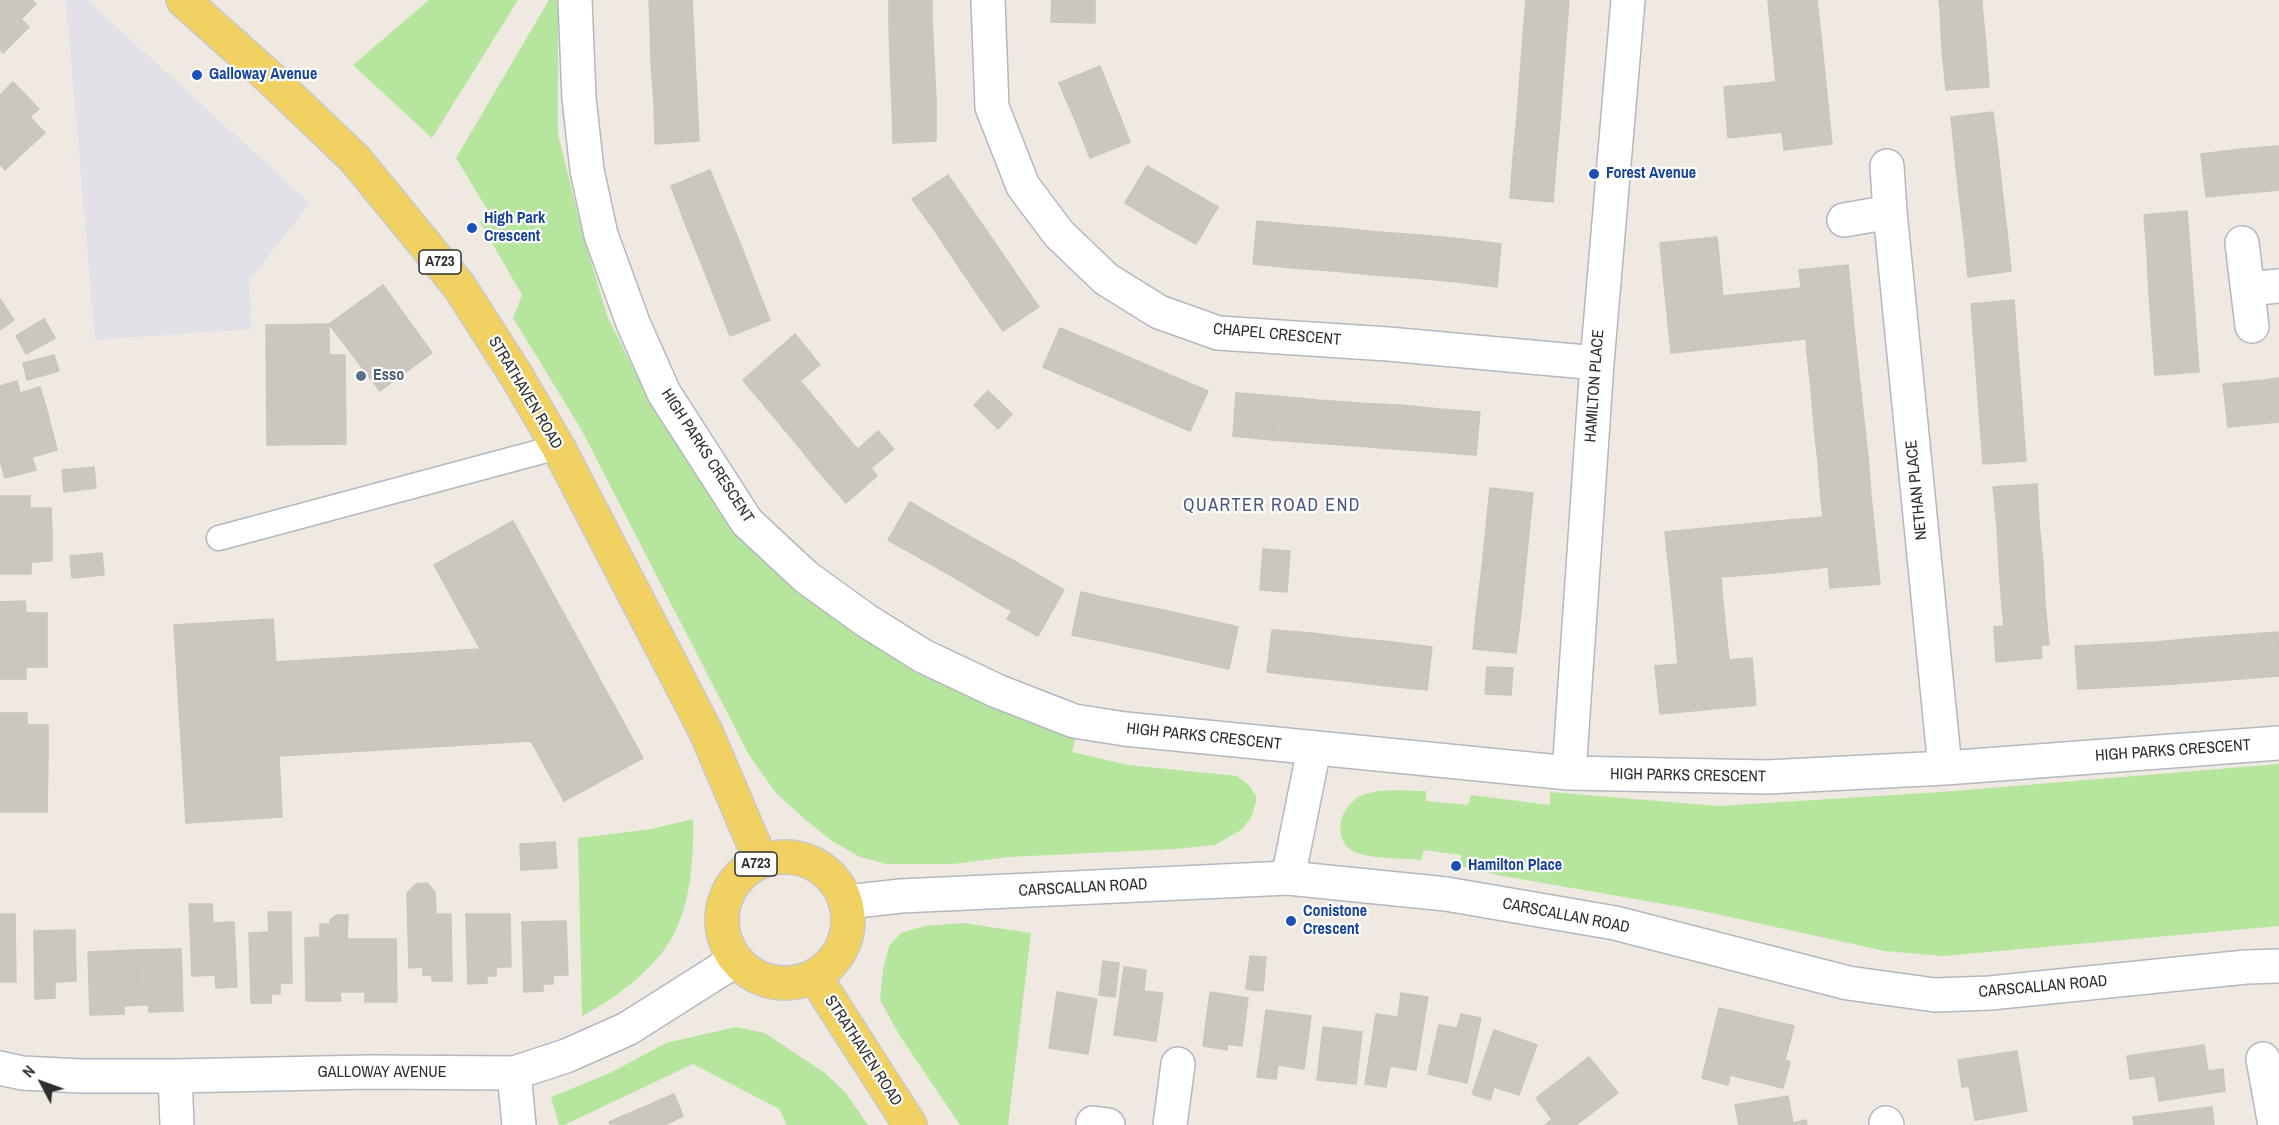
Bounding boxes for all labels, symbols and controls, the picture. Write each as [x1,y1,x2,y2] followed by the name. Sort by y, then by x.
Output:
[209,65,317,85] place label: Galloway Avenue
[190,68,204,82] marker: Galloway Avenue
[1606,164,1696,184] place label: Forest Avenue
[1587,167,1601,181] marker: Forest Avenue
[484,209,545,247] place label: High Park Crescent
[465,221,479,235] marker: High Park Crescent
[419,250,461,274] road number: A723
[1212,320,1342,350] street label: CHAPEL CRESCENT
[1581,329,1609,443] street label: HAMILTON PLACE
[484,333,566,453] street label: STRATHAVEN ROAD
[373,366,404,386] place label: Esso
[354,369,368,383] marker: Esso
[657,385,757,527] street label: HIGH PARKS CRESCENT
[1902,439,1932,541] street label: NETHAN PLACE
[1183,495,1361,517] district label: QUARTER ROAD END
[1126,719,1282,755] street label: HIGH PARKS CRESCENT
[2095,736,2251,766] street label: HIGH PARKS CRESCENT
[1610,765,1766,787] street label: HIGH PARKS CRESCENT
[735,852,777,876] road number: A723
[1468,856,1562,876] place label: Hamilton Place
[1449,859,1463,873] marker: Hamilton Place
[1018,875,1148,901] street label: CARSCALLAN ROAD
[1501,894,1631,938] street label: CARSCALLAN ROAD
[1303,902,1367,940] place label: Conistone Crescent
[1284,914,1298,928] marker: Conistone Crescent
[1978,972,2108,1002] street label: CARSCALLAN ROAD
[820,992,906,1110] street label: STRATHAVEN ROAD
[12,1053,72,1113] north arrow
[17,1060,40,1082] text: N
[318,1063,446,1083] street label: GALLOWAY AVENUE

